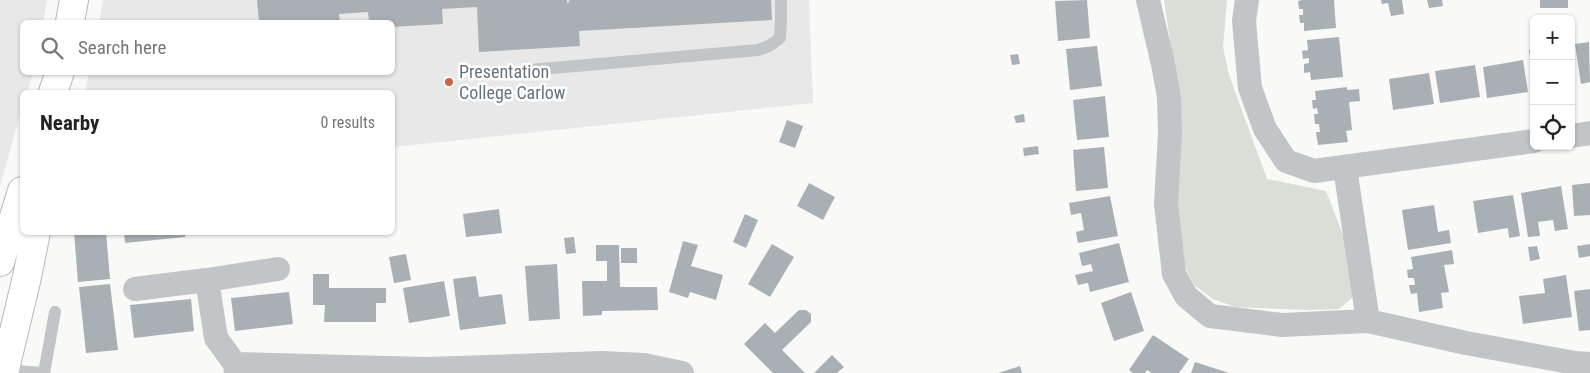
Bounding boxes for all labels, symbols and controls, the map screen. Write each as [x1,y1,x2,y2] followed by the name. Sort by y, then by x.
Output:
[1530,15,1575,150] map controls
[1530,15,1575,60] button: +
[20,20,395,75] search box
[38,34,66,62] icon: search
[78,36,166,59] text: Search here
[1530,60,1575,105] button: −
[459,61,566,103] place label: Presentation College Carlow
[443,76,455,88] marker: Presentation College Carlow
[1530,105,1575,150] button: locate
[40,111,99,135] text: Nearby
[320,113,375,132] text: 0 results

